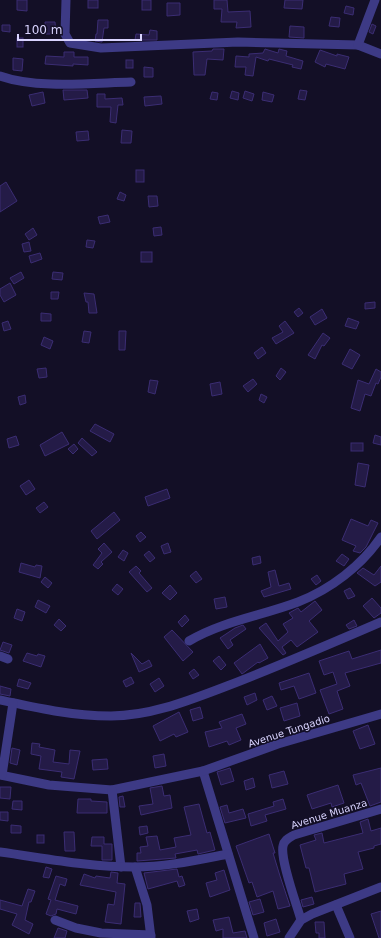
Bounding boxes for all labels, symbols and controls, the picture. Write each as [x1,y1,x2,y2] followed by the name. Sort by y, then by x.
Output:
[18,16,141,42] scale bar
[24,23,62,37] text: 100 m
[247,713,331,749] street label: Avenue Tungadio
[290,797,368,831] street label: Avenue Muanza

